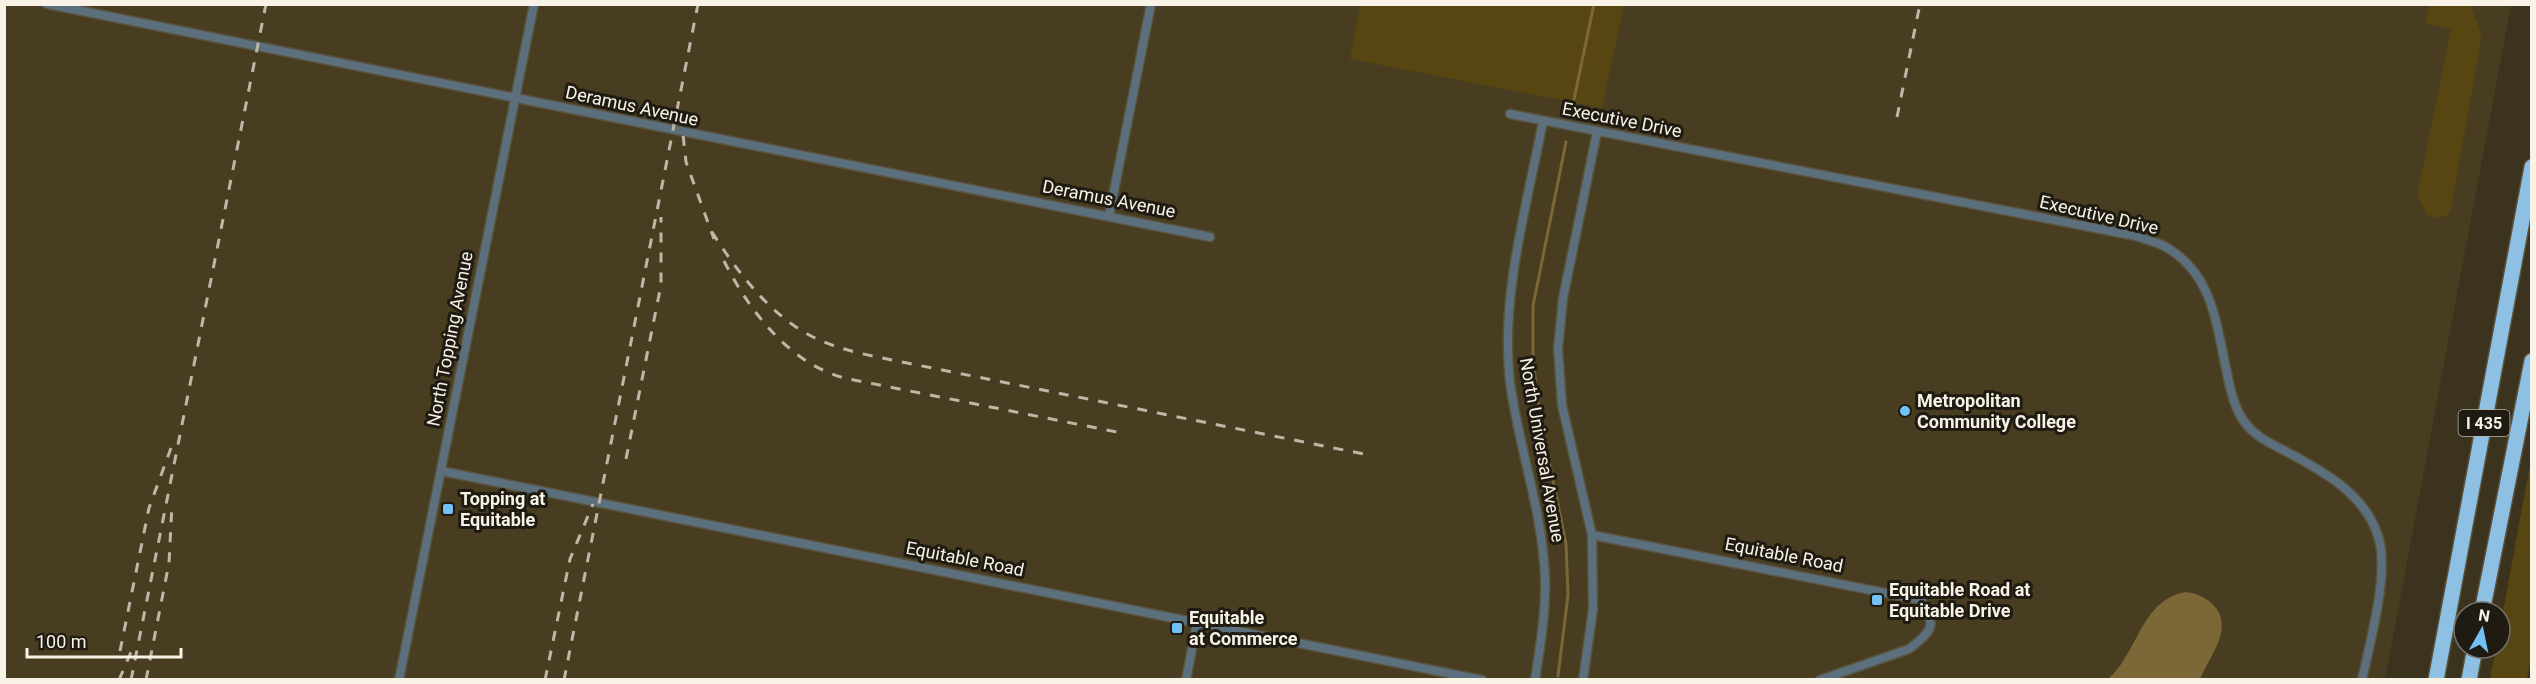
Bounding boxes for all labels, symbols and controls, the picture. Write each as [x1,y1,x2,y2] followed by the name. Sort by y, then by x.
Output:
[564,81,700,130] street label: Deramus Avenue
[1561,98,1684,141] street label: Executive Drive
[1041,175,1177,222] street label: Deramus Avenue
[2038,191,2161,238] street label: Executive Drive
[422,250,477,428] street label: North Topping Avenue
[1516,356,1569,544] street label: North Universal Avenue
[1917,390,2076,432] place label: Metropolitan Community College
[1898,404,1912,418] marker: Metropolitan Community College
[2458,410,2510,436] road number: I 435
[460,488,545,530] place label: Topping at Equitable
[441,502,455,516] marker: Topping at Equitable
[1723,533,1845,576] street label: Equitable Road
[904,537,1026,580] street label: Equitable Road
[1889,579,2030,621] place label: Equitable Road at Equitable Drive
[1870,593,1884,607] marker: Equitable Road at Equitable Drive
[2452,600,2512,660] north arrow
[2477,605,2491,626] text: N
[1189,607,1298,649] place label: Equitable at Commerce
[27,621,182,659] scale bar
[1170,621,1184,635] marker: Equitable at Commerce
[36,631,87,652] text: 100 m

